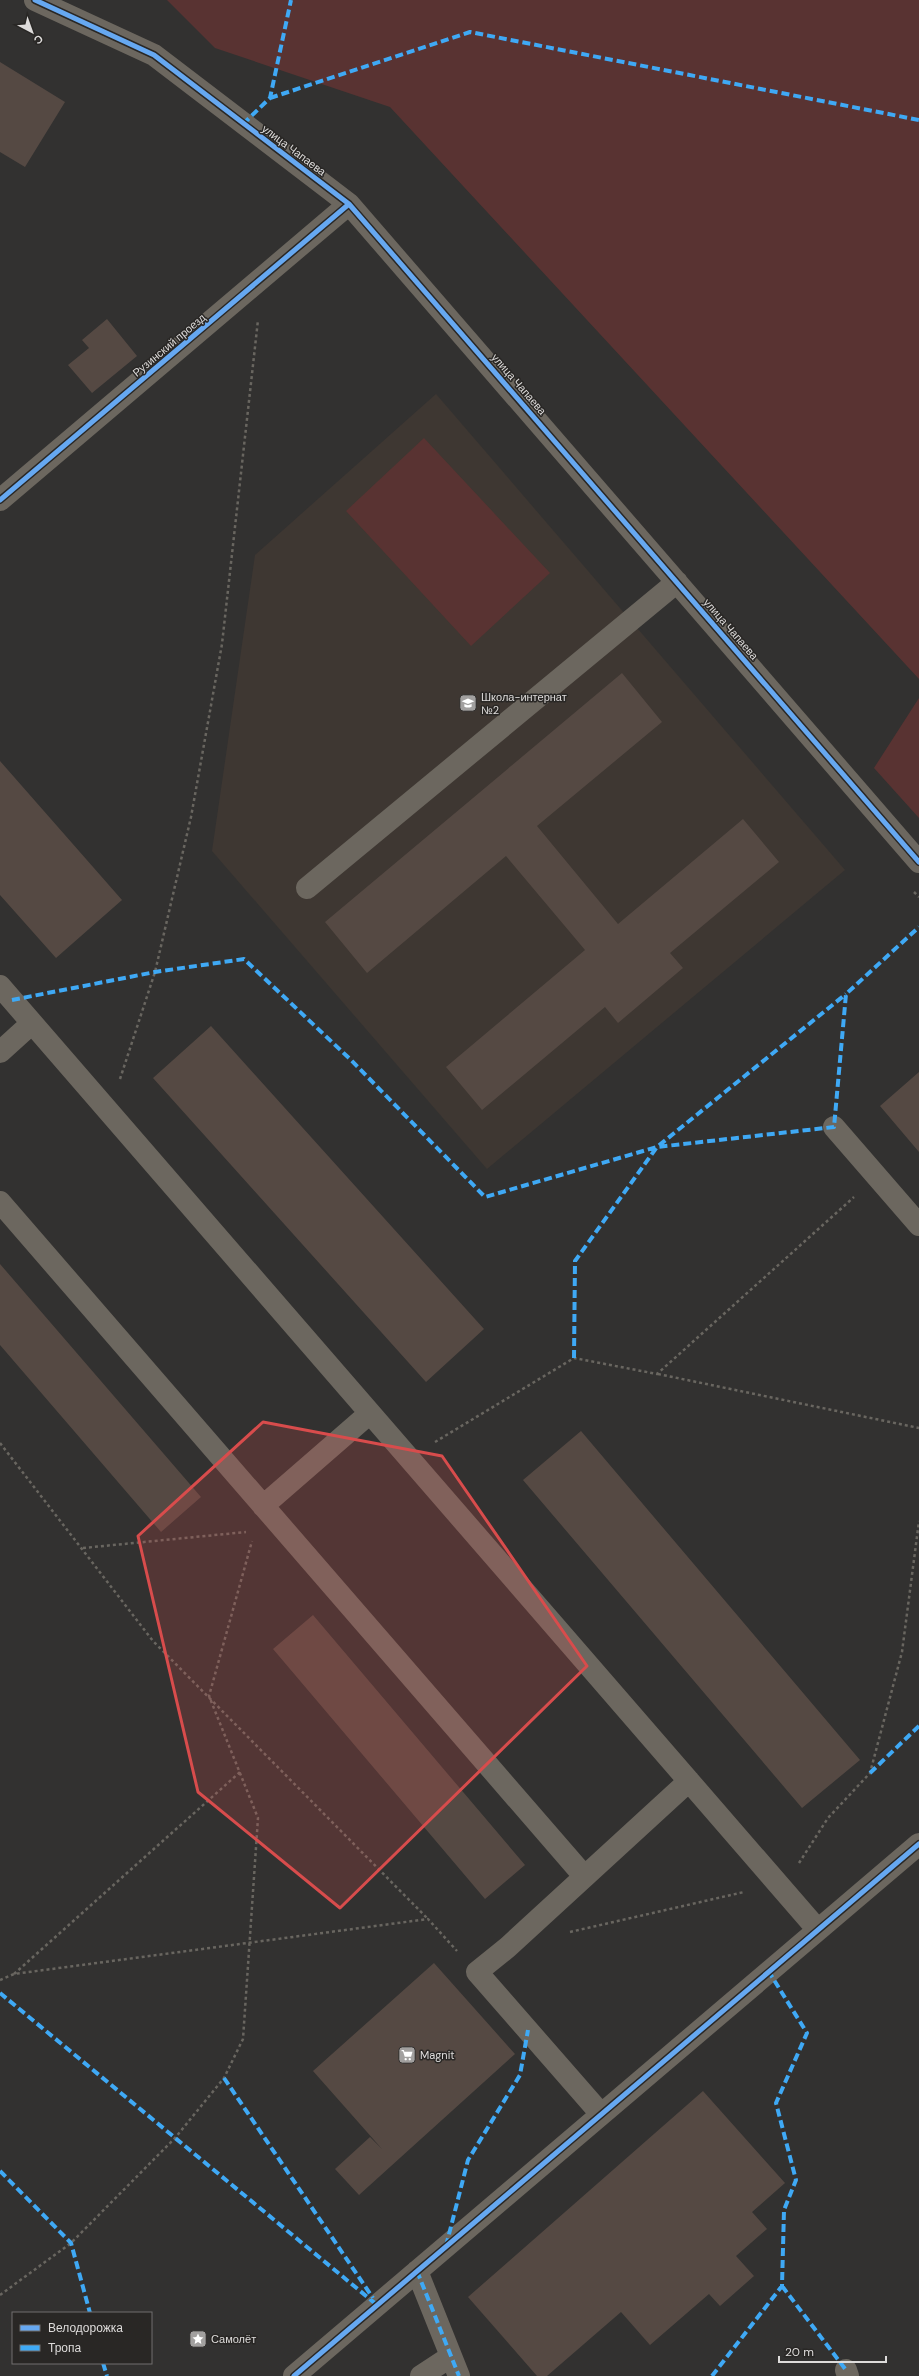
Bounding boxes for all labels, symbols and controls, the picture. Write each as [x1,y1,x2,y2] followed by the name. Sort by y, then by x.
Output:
[12,12,52,52] north arrow
[31,32,46,47] text: С
[259,121,330,179] street label: улица Чапаева
[130,310,209,380] street label: Рузинский проезд
[489,350,550,418] street label: улица Чапаева
[701,595,762,663] street label: улица Чапаева
[481,690,567,717] place label: Школа-интернат №2
[458,693,478,713] school or university icon: Школа-интернат №2
[397,2045,417,2065] supermarket icon: Magnit
[420,2048,455,2062] place label: Magnit
[12,2312,152,2364] legend
[48,2320,123,2336] text: Велодорожка
[188,2329,208,2349] place icon: Самолёт
[211,2332,256,2346] place label: Самолёт
[779,2338,886,2364] scale bar
[48,2340,82,2356] text: Тропа
[785,2344,814,2360] text: 20 m

